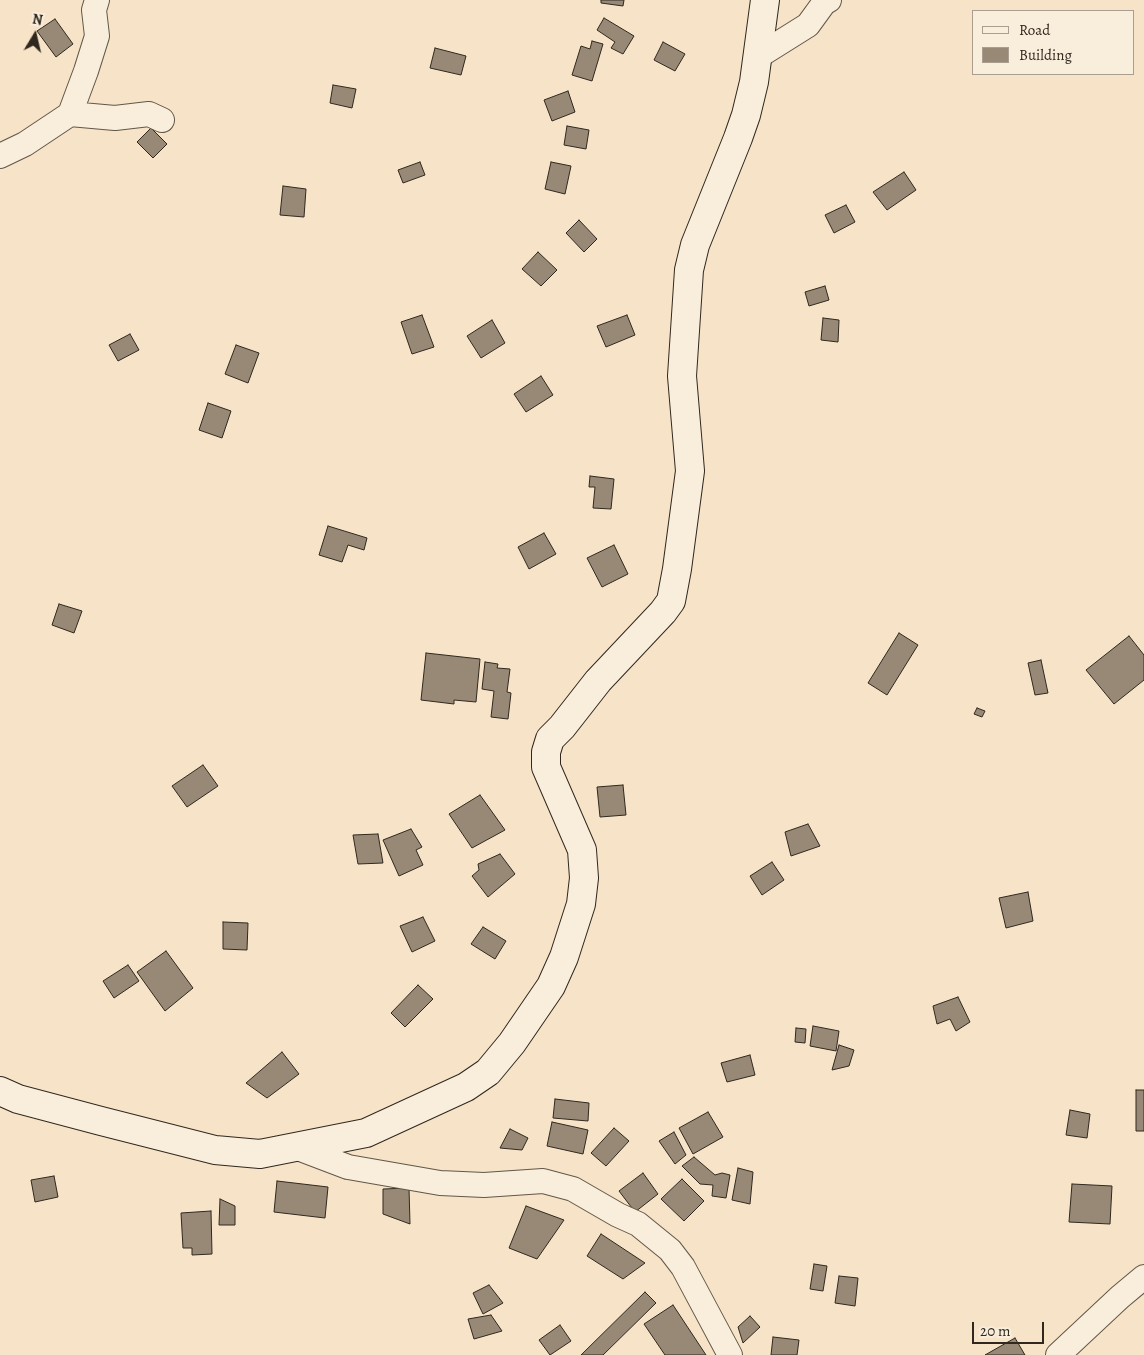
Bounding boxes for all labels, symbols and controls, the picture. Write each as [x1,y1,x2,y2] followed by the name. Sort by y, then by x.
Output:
[10,10,60,60] north arrow
[31,10,44,30] text: N
[972,10,1134,75] legend
[1019,20,1050,40] text: Road
[1019,45,1072,65] text: Building
[974,1312,1046,1344] scale bar
[980,1321,1011,1341] text: 20 m

